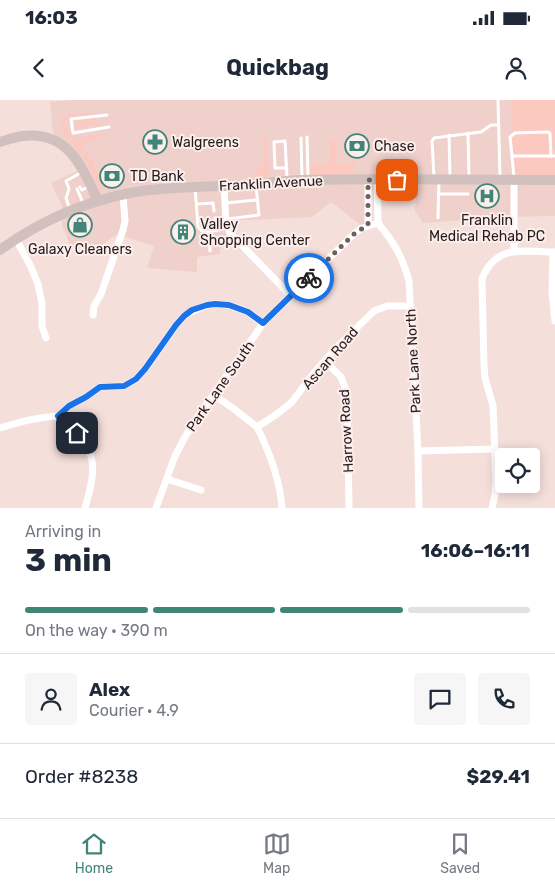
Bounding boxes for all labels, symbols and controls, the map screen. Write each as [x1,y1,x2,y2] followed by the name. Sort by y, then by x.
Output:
[25,6,78,29] text: 16:03
[25,54,53,82] icon: back
[226,54,329,81] text: Quickbag
[502,54,530,82] icon: person
[142,129,168,155] pharmacy icon: Walgreens
[344,133,370,159] bank icon: Chase
[172,134,239,151] place label: Walgreens
[374,138,415,155] place label: Chase
[376,159,418,201] pin
[99,163,125,189] bank icon: TD Bank
[383,166,411,194] icon: bag
[130,168,185,185] place label: TD Bank
[219,172,324,195] street label: Franklin Avenue
[474,183,500,209] hospital icon: Franklin Medical Rehab PC
[67,212,93,238] shop icon: Galaxy Cleaners
[429,212,545,245] place label: Franklin Medical Rehab PC
[200,216,310,249] place label: Valley Shopping Center
[170,219,196,245] building icon: Valley Shopping Center
[28,241,132,258] place label: Galaxy Cleaners
[284,253,334,303] courier
[295,264,323,292] icon: bike
[402,308,425,414] street label: Park Lane North
[299,324,362,393] street label: Ascan Road
[183,338,258,435] street label: Park Lane South
[336,389,357,473] street label: Harrow Road
[56,412,98,454] pin
[63,419,91,447] icon: home
[495,448,540,493] map controls
[495,448,540,493] button: locate
[25,522,101,541] text: Arriving in
[421,539,530,562] text: 16:06–16:11
[25,541,112,579] text: 3 min
[25,621,168,640] text: On the way · 390 m
[25,673,77,725] button: person
[414,673,466,725] button: chat
[478,673,530,725] button: phone
[89,678,130,701] text: Alex
[89,701,179,720] text: Courier · 4.9
[25,765,138,788] text: Order #8238
[467,765,530,788] text: $29.41
[75,830,113,877] tab: Home
[263,830,291,877] tab: Map
[440,830,480,877] tab: Saved

